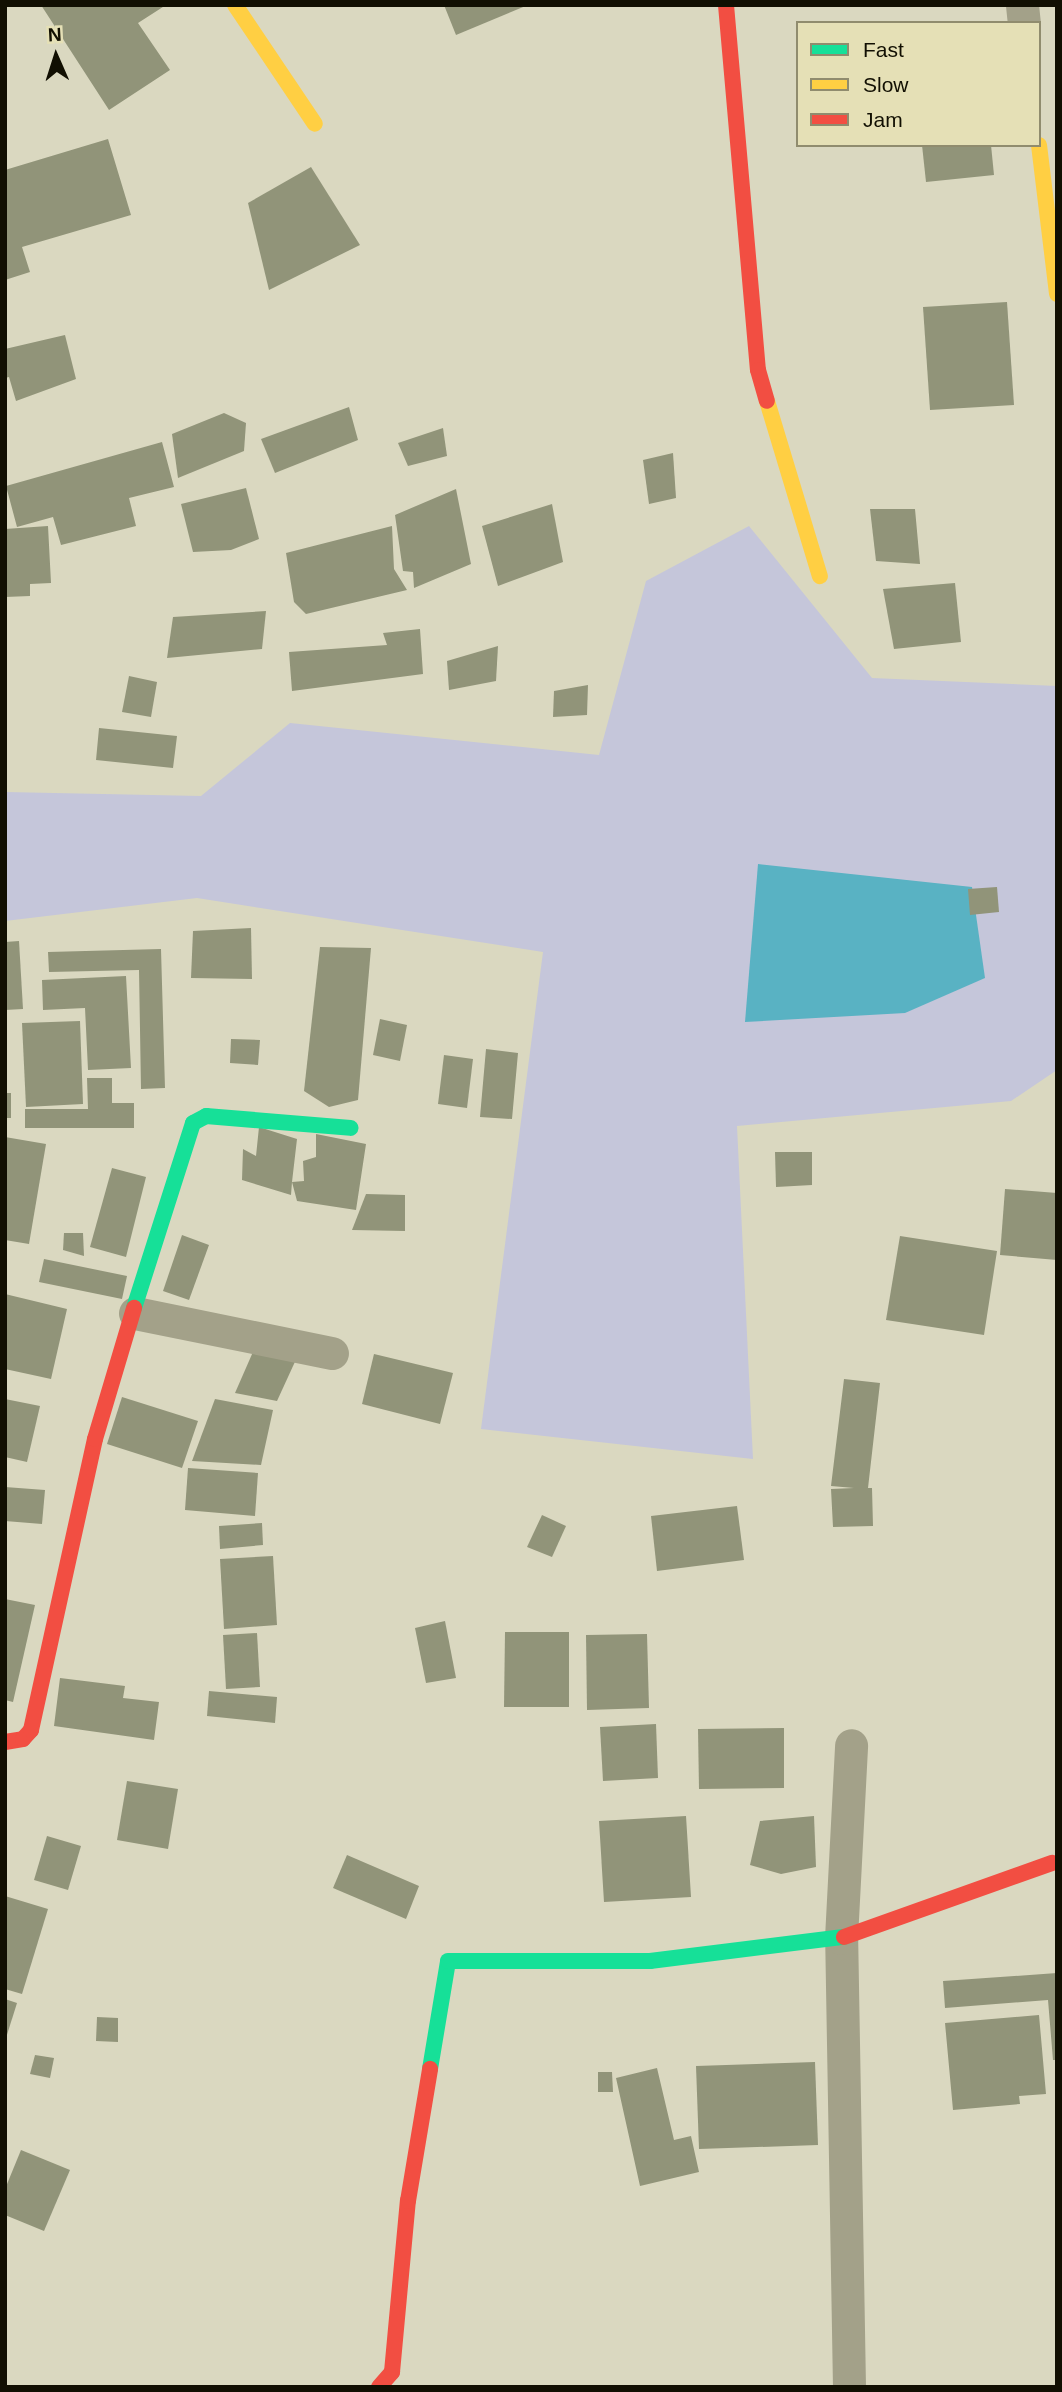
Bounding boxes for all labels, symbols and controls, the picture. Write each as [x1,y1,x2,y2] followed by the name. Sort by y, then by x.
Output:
[21,21,91,91] north arrow
[796,21,1041,147] legend
[47,24,62,45] text: N
[863,38,904,61] text: Fast
[863,73,909,96] text: Slow
[863,108,903,131] text: Jam

